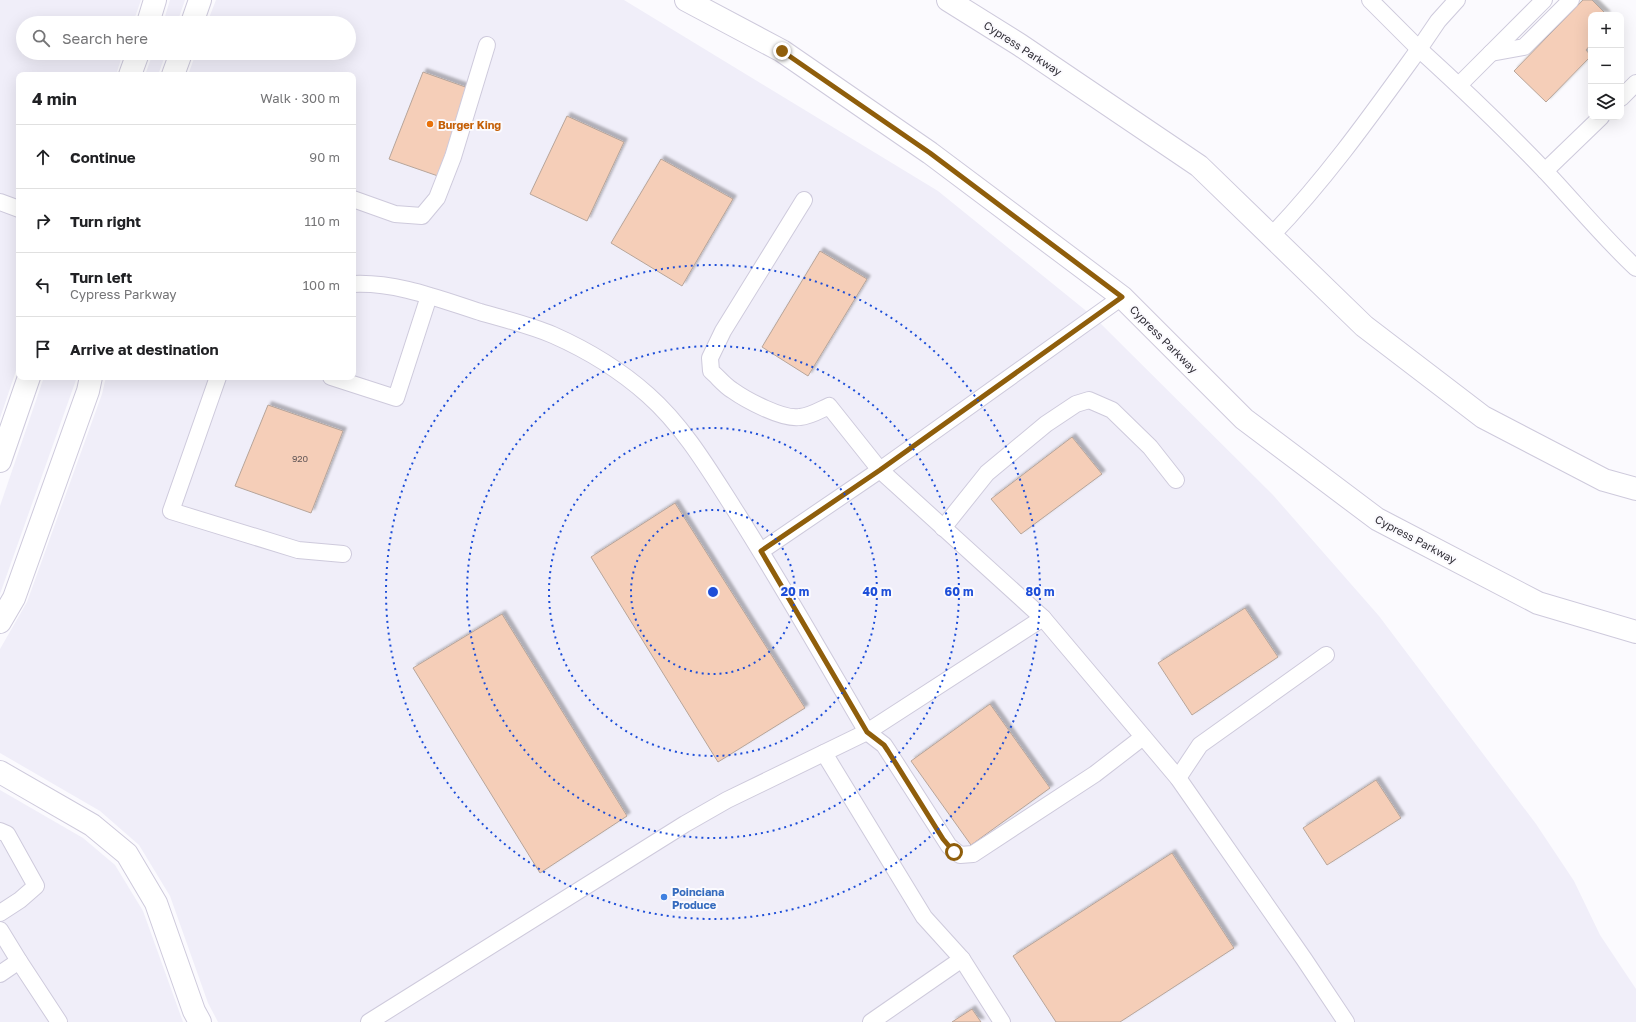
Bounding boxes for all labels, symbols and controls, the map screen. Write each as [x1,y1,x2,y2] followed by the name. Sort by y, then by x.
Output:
[1588,12,1624,120] map controls
[1588,12,1624,48] button: +
[16,16,356,60] search box
[982,18,1064,78] street label: Cypress Parkway
[30,27,52,49] icon: search
[62,29,148,47] text: Search here
[773,42,791,60] route end
[1588,48,1624,84] button: −
[1588,84,1624,120] button: layers
[32,88,77,109] text: 4 min
[260,90,340,106] text: Walk · 300 m
[438,118,501,131] place label: Burger King
[425,119,435,129] marker: Burger King
[32,146,54,168] icon: ahead
[70,148,136,166] text: Continue
[309,149,340,165] text: 90 m
[32,210,54,232] icon: right
[70,212,141,230] text: Turn right
[305,213,340,229] text: 110 m
[70,268,132,286] text: Turn left
[32,274,54,296] icon: left
[303,277,340,293] text: 100 m
[70,286,177,302] text: Cypress Parkway
[1128,303,1200,375] street label: Cypress Parkway
[32,338,54,360] icon: arrive
[70,340,219,358] text: Arrive at destination
[292,453,309,464] house number: 920
[1373,512,1459,566] street label: Cypress Parkway
[781,584,809,599] text: 20 m
[863,584,891,599] text: 40 m
[945,584,973,599] text: 60 m
[1026,584,1054,599] text: 80 m
[706,585,720,599] centre of rings
[945,843,963,861] route start
[672,885,724,911] place label: Poinciana Produce
[659,892,669,902] marker: Poinciana Produce

